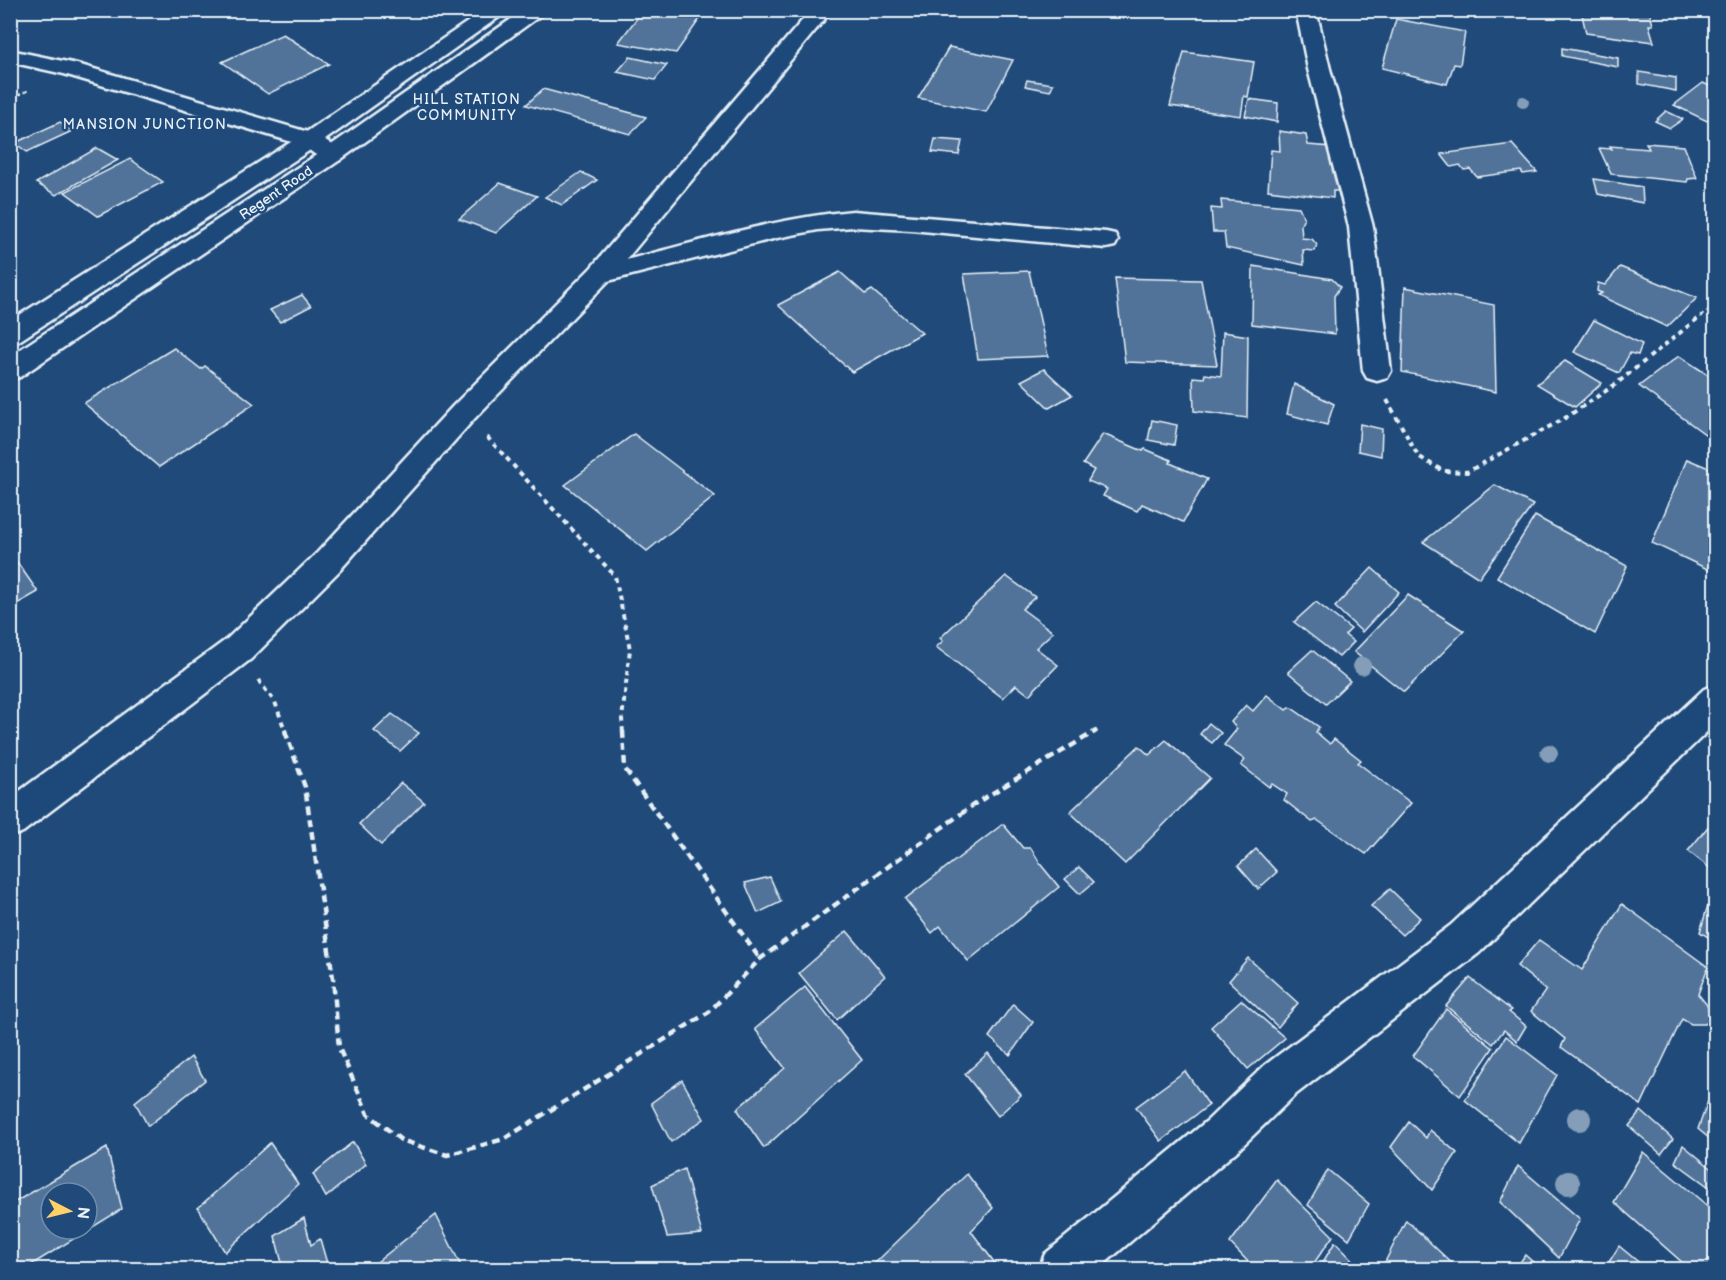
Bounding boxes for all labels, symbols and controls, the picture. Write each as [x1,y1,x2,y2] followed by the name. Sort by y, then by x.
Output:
[413,91,521,124] district label: HILL STATION COMMUNITY
[63,116,227,133] district label: MANSION JUNCTION
[236,162,316,224] street label: Regent Road
[39,1181,99,1241] north arrow
[72,1206,93,1220] text: N

